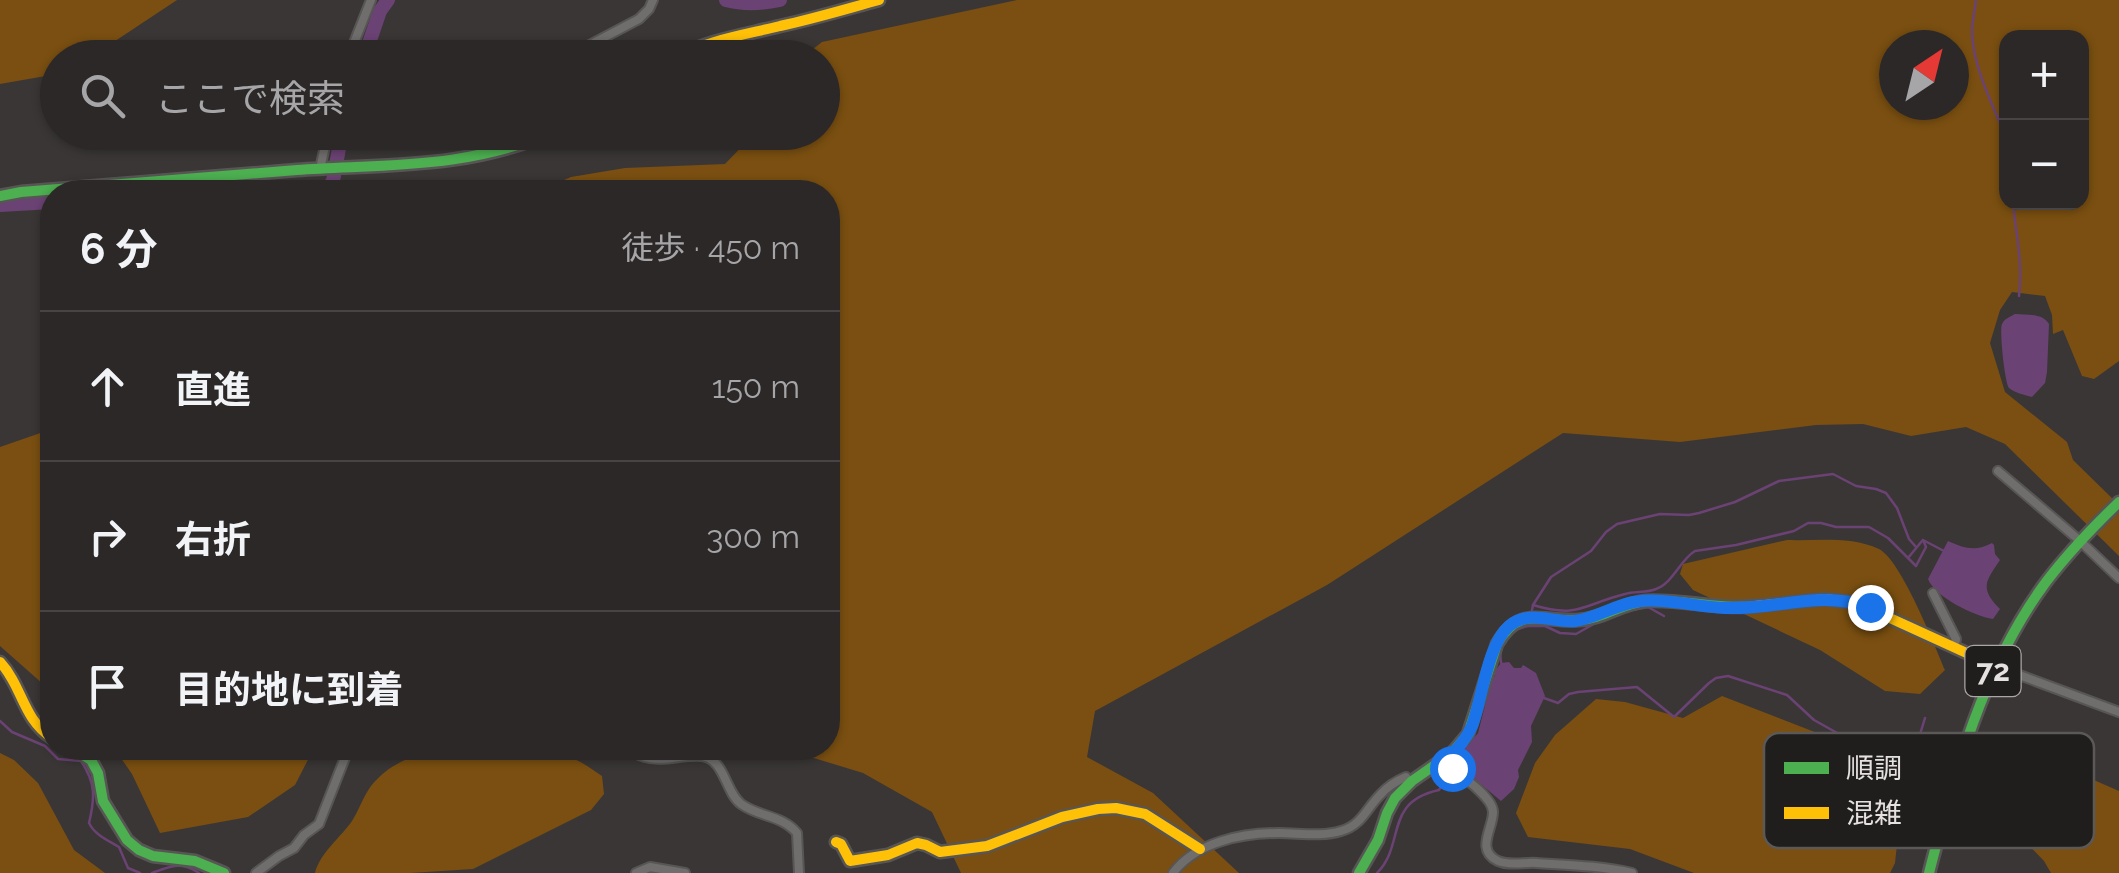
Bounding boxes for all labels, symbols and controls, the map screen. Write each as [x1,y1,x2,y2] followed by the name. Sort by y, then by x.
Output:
[1879,30,1969,120] north arrow
[1999,30,2089,210] map controls
[1999,30,2089,120] button: +
[40,40,840,150] search box
[75,68,130,123] icon: search
[155,76,345,121] text: ここで検索
[1999,120,2089,210] button: −
[80,225,158,274] text: 6 分
[622,229,800,266] text: 徒歩 · 450 m
[80,359,135,414] icon: ahead
[175,367,251,412] text: 直進
[712,368,800,405] text: 150 m
[80,509,135,564] icon: right
[175,517,251,562] text: 右折
[706,518,800,555] text: 300 m
[1848,585,1894,631] route end
[1966,646,2020,696] road number: 72
[80,659,135,714] icon: arrive
[175,667,403,712] text: 目的地に到着
[1764,733,2094,848] legend
[1430,746,1476,792] route start
[1846,752,1902,785] text: 順調
[1846,797,1902,830] text: 混雑

